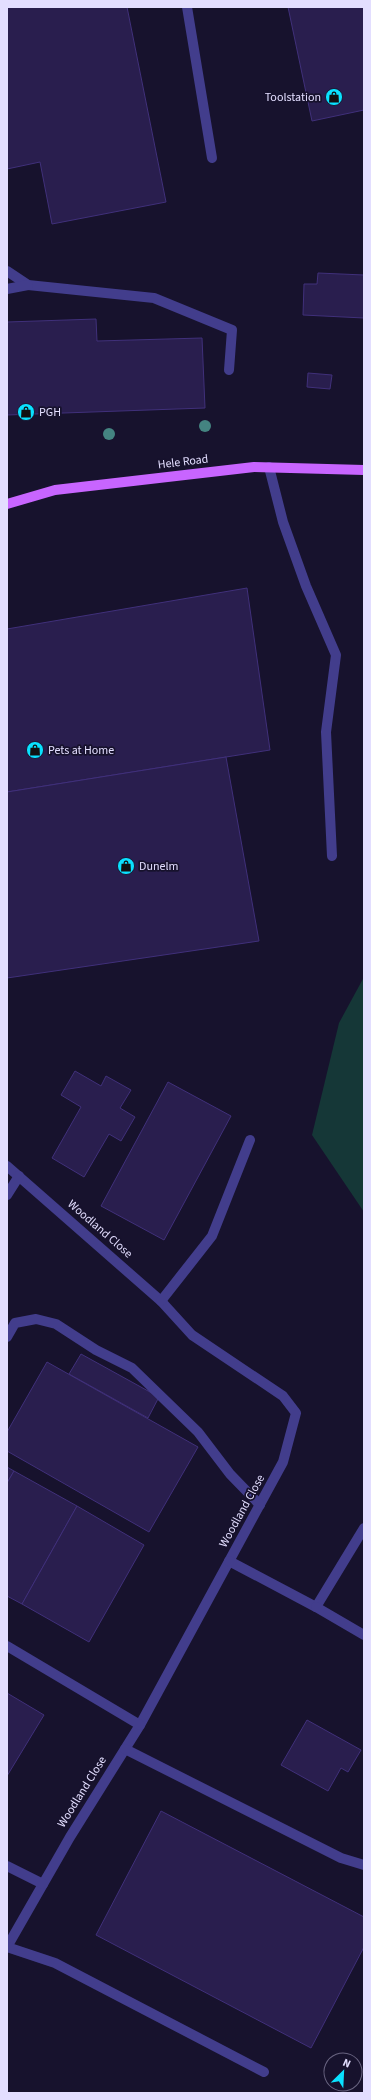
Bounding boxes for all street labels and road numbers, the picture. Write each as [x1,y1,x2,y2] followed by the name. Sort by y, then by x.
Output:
[157,450,209,474] street label: Hele Road
[64,1196,136,1262] street label: Woodland Close
[215,1471,269,1551] street label: Woodland Close
[53,1753,111,1831] street label: Woodland Close

